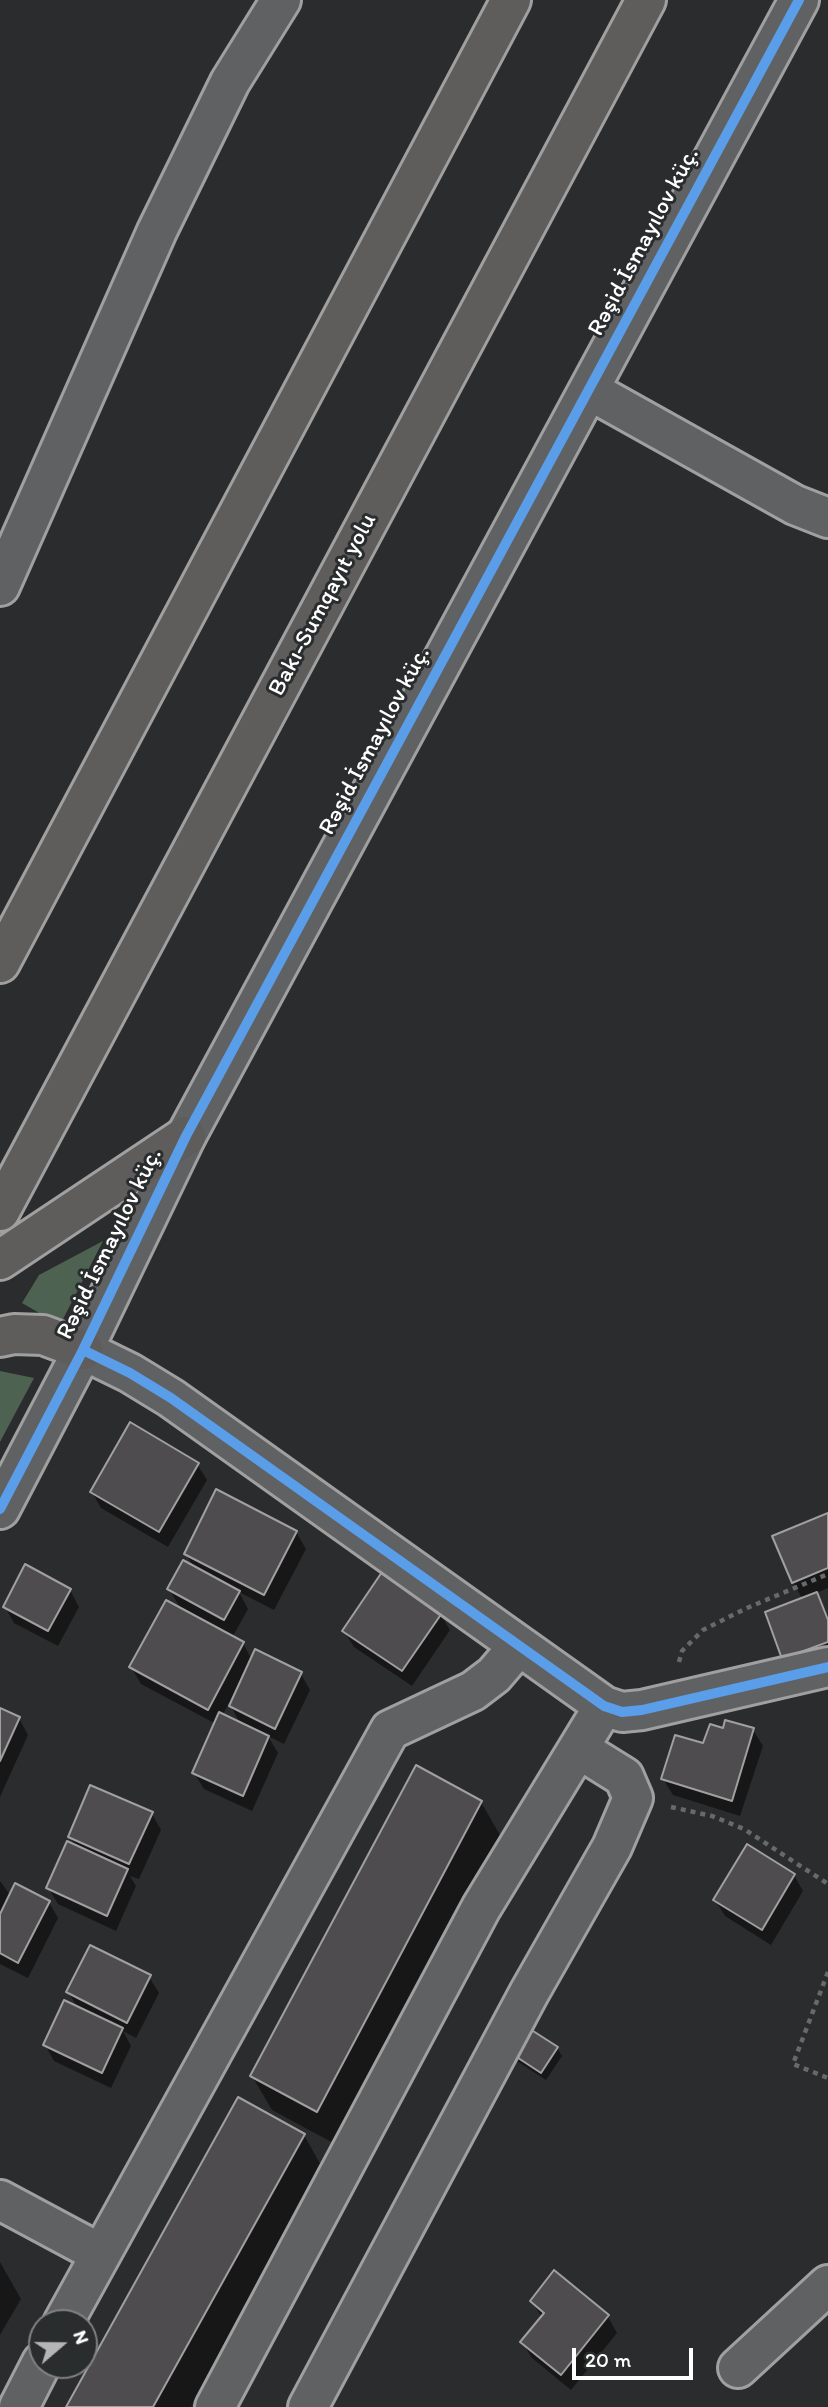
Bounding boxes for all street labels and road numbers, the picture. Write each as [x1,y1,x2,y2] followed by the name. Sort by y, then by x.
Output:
[582,143,706,341] street label: Rəşid İsmayılov küç.
[263,509,383,701] street label: Bakı-Sumqayıt yolu
[313,642,437,840] street label: Rəşid İsmayılov küç.
[51,1144,169,1344] street label: Rəşid İsmayılov küç.

